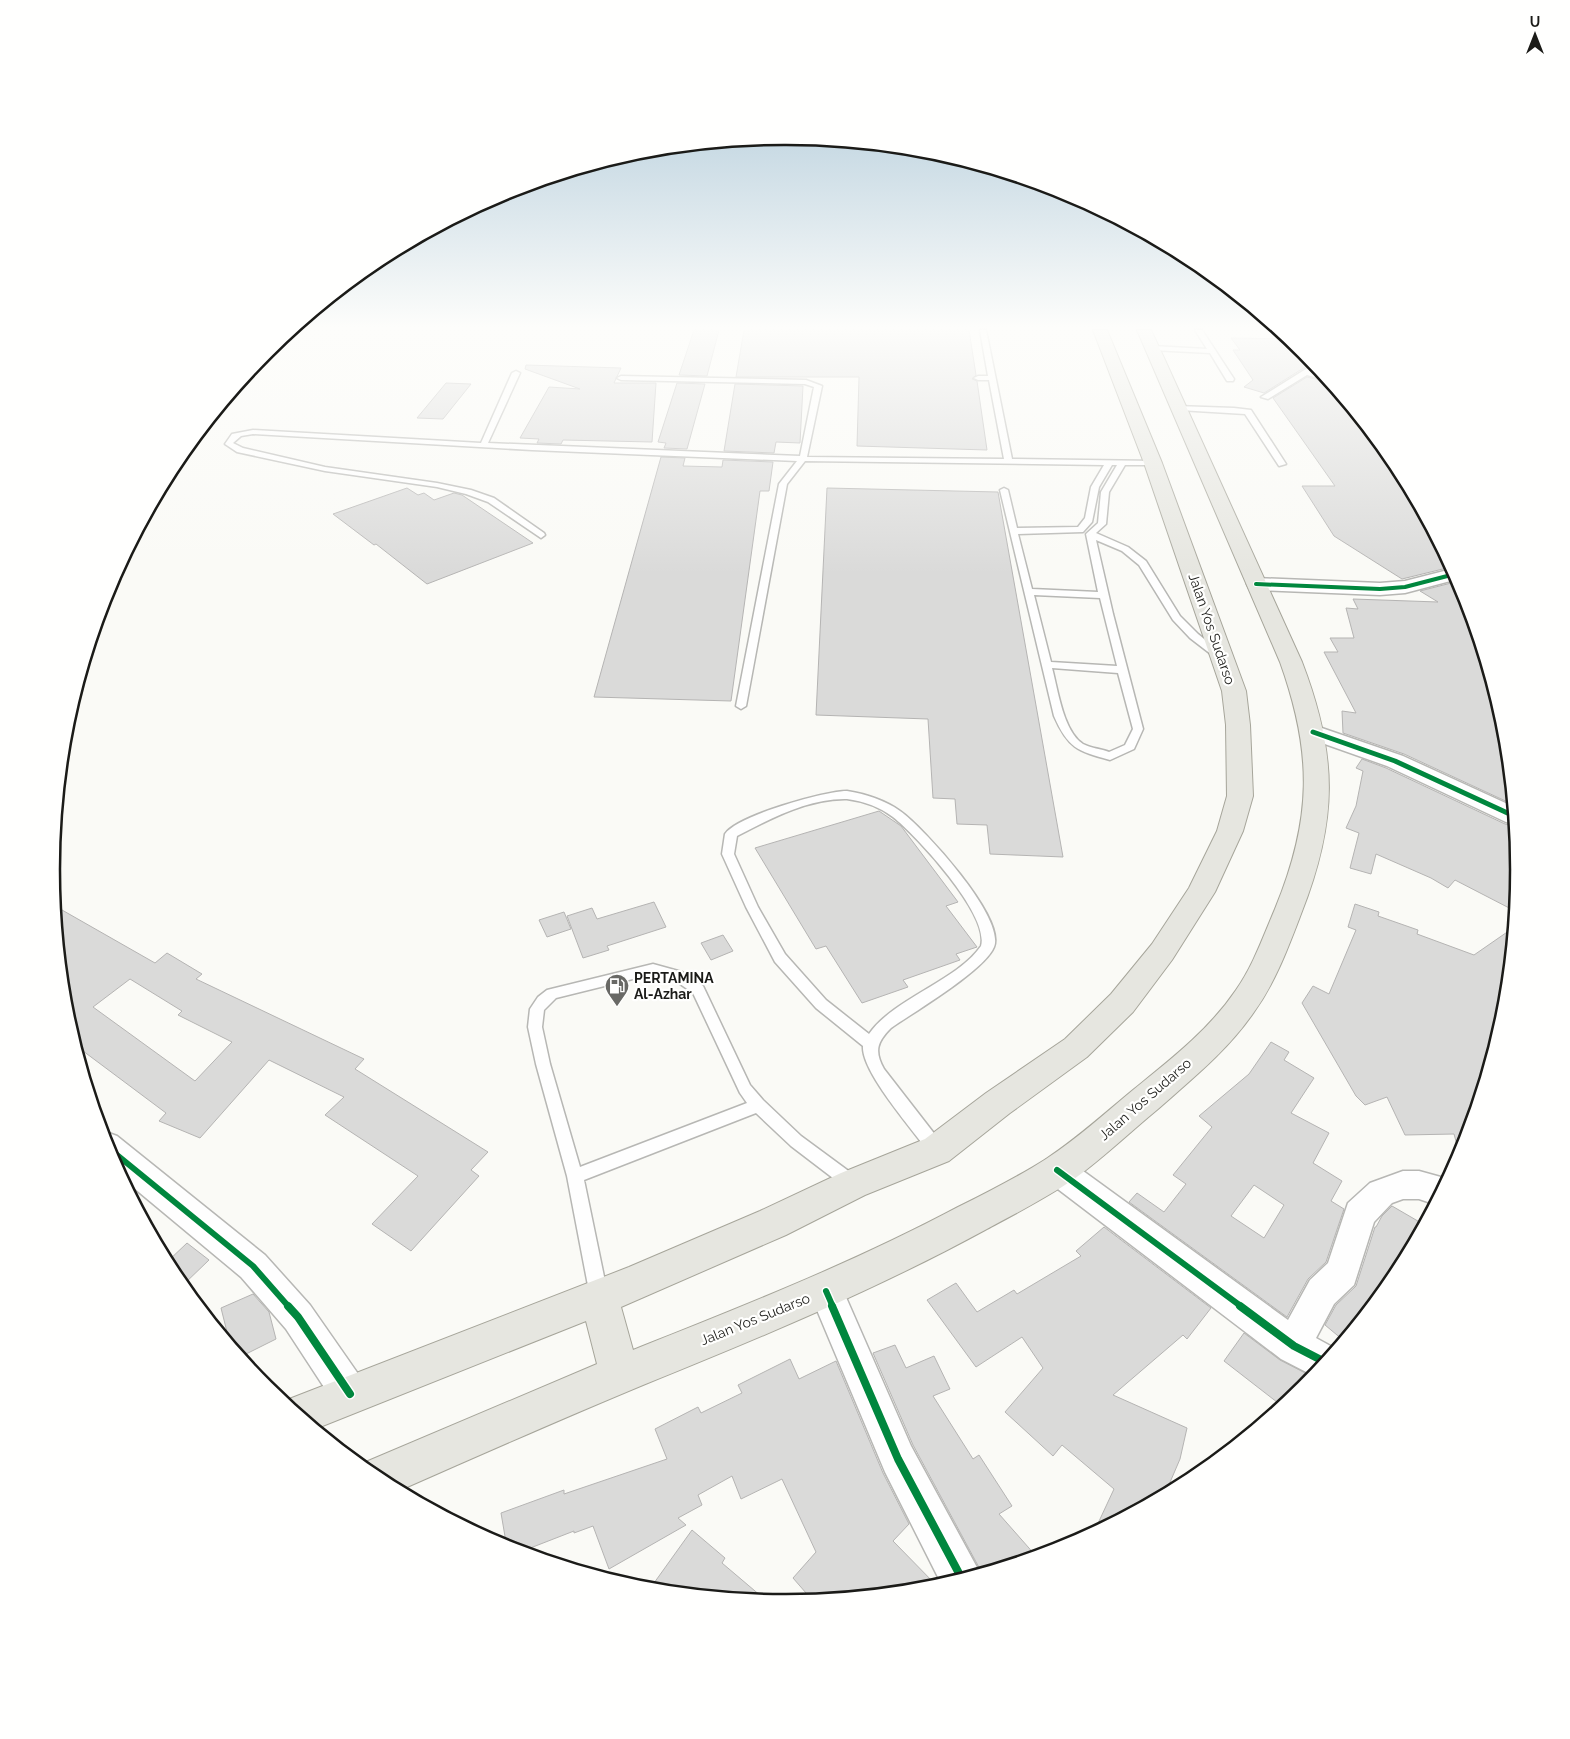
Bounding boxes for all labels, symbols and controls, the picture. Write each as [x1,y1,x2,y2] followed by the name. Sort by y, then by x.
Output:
[1510,10,1560,60] north arrow
[1530,14,1540,30] text: U
[1185,571,1239,687] street label: Jalan Yos Sudarso
[634,970,714,1002] place label: PERTAMINA Al-Azhar
[604,973,630,1007] fuel station icon: PERTAMINA Al-Azhar
[1096,1055,1194,1143] street label: Jalan Yos Sudarso
[698,1290,812,1348] street label: Jalan Yos Sudarso

